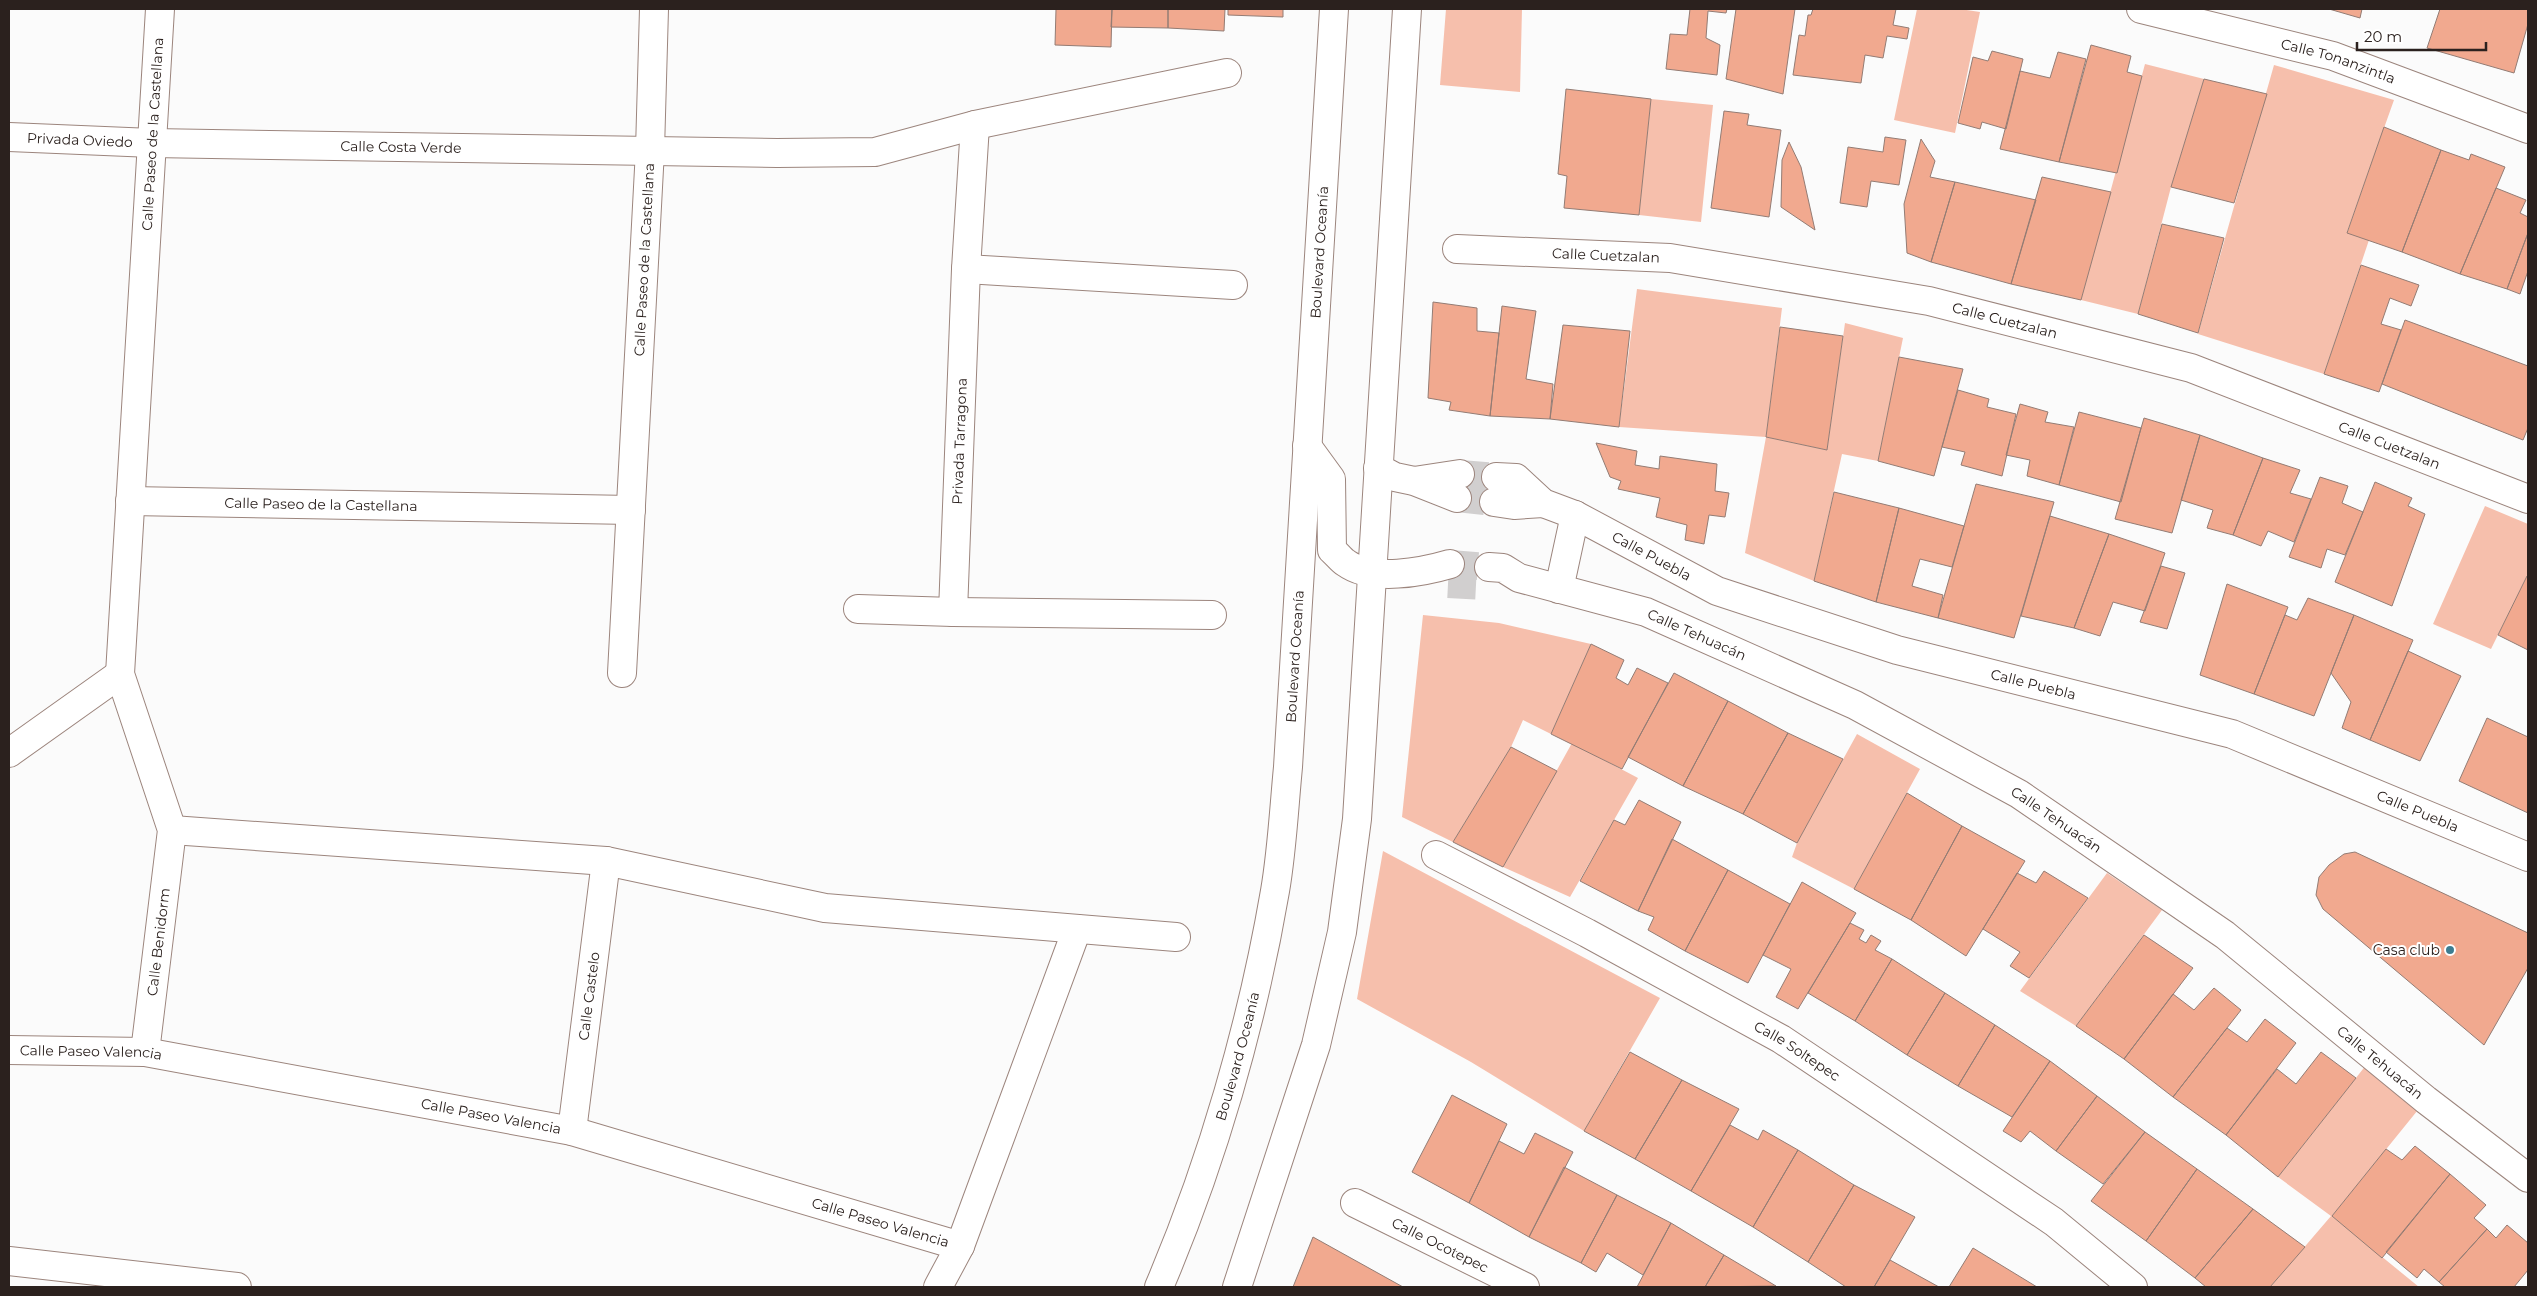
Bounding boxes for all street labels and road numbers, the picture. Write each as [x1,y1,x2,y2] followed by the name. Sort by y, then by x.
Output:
[2279,35,2398,88] street label: Calle Tonanzintla
[138,37,167,231] street label: Calle Paseo de la Castellana
[27,129,133,151] street label: Privada Oviedo
[340,137,462,157] street label: Calle Costa Verde
[630,163,658,357] street label: Calle Paseo de la Castellana
[1306,185,1332,319] street label: Boulevard Oceanía
[1552,244,1660,267] street label: Calle Cuetzalan
[1950,298,2059,342] street label: Calle Cuetzalan
[948,377,971,505] street label: Privada Tarragona
[2336,417,2443,473] street label: Calle Cuetzalan
[224,494,418,515] street label: Calle Paseo de la Castellana
[1609,528,1694,585] street label: Calle Puebla
[1282,590,1308,723] street label: Boulevard Oceanía
[1645,605,1749,664] street label: Calle Tehuacán
[1989,665,2078,704] street label: Calle Puebla
[2008,782,2105,857] street label: Calle Tehuacán
[2374,786,2462,836] street label: Calle Puebla
[143,887,174,997] street label: Calle Benidorm
[574,950,604,1041] street label: Calle Castelo
[1211,990,1263,1123] street label: Boulevard Oceanía
[1751,1017,1844,1085] street label: Calle Soltepec
[2333,1022,2427,1103] street label: Calle Tehuacán
[20,1041,164,1064] street label: Calle Paseo Valencia
[419,1094,563,1138] street label: Calle Paseo Valencia
[810,1194,951,1251] street label: Calle Paseo Valencia
[1389,1214,1492,1277] street label: Calle Ocotepec

